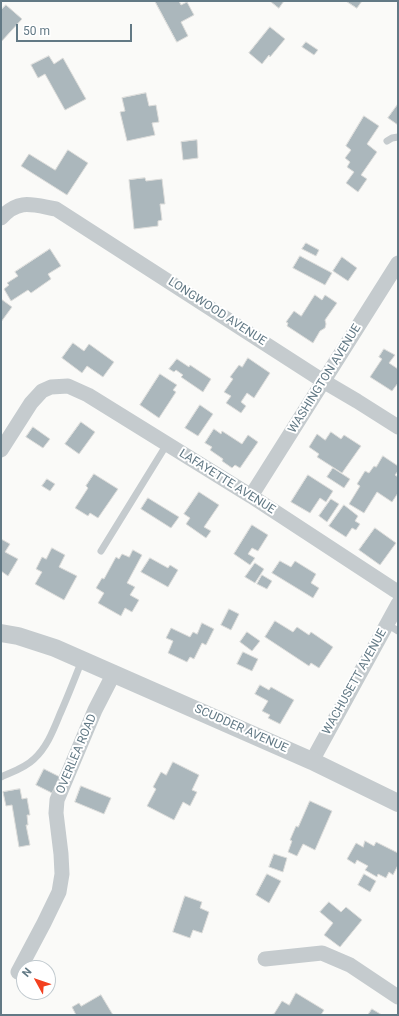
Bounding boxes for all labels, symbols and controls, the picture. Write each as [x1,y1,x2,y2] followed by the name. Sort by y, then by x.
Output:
[18,16,134,42] scale bar
[23,24,50,38] text: 50 m
[165,275,269,349] street label: LONGWOOD AVENUE
[286,322,364,436] street label: WASHINGTON AVENUE
[176,447,278,517] street label: LAFAYETTE AVENUE
[320,627,390,737] street label: WACHUSETT AVENUE
[192,702,290,756] street label: SCUDDER AVENUE
[54,712,100,796] street label: OVERLEA ROAD
[16,960,56,1000] north arrow
[20,965,35,980] text: N

